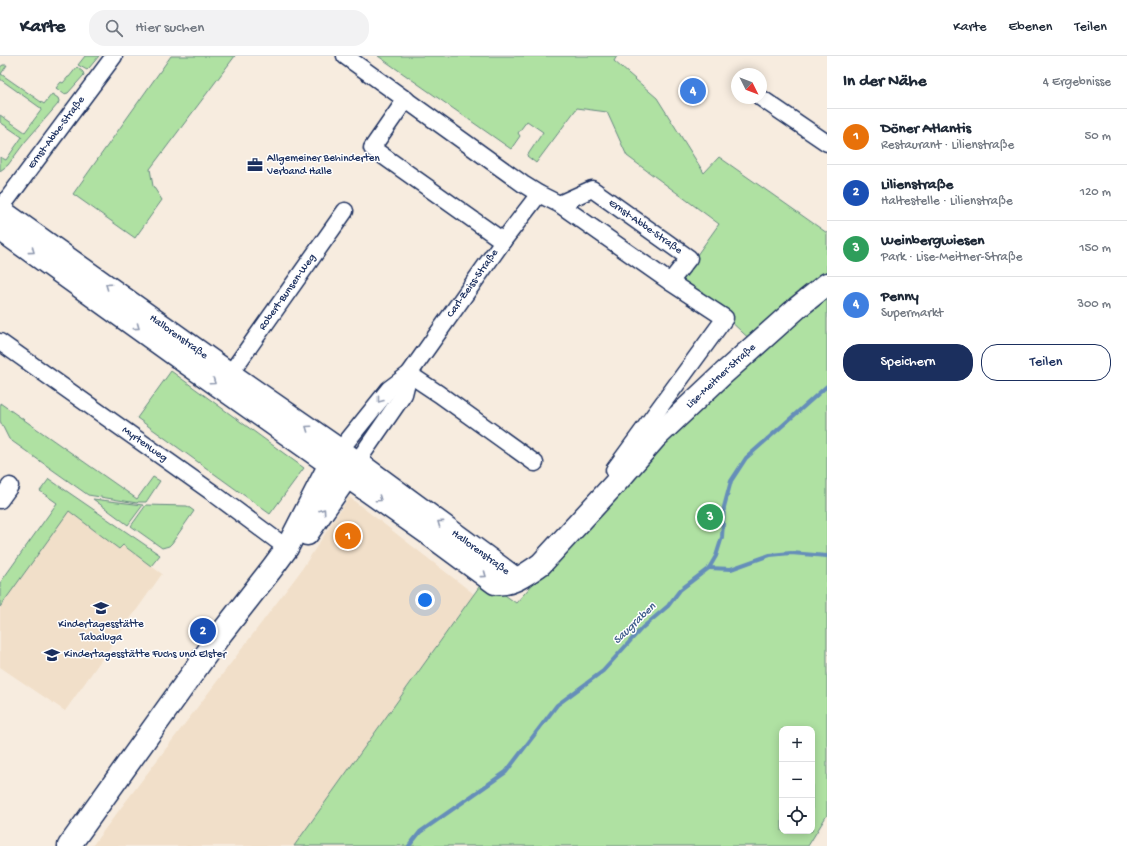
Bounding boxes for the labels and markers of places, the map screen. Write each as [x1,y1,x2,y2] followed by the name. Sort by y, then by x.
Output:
[680,76,706,106] pin: 4
[266,153,381,178] place label: Allgemeiner Behinderten Verband Halle
[246,156,264,174] office icon: Allgemeiner Behinderten Verband Halle
[697,502,723,532] pin: 3
[335,521,361,551] pin: 1
[92,599,110,617] school or university icon: Kindertagesstätte Tabaluga
[190,616,216,646] pin: 2
[58,619,144,644] place label: Kindertagesstätte Tabaluga
[43,646,61,664] school or university icon: Kindertagesstätte Fuchs und Elster
[64,649,227,661] place label: Kindertagesstätte Fuchs und Elster

